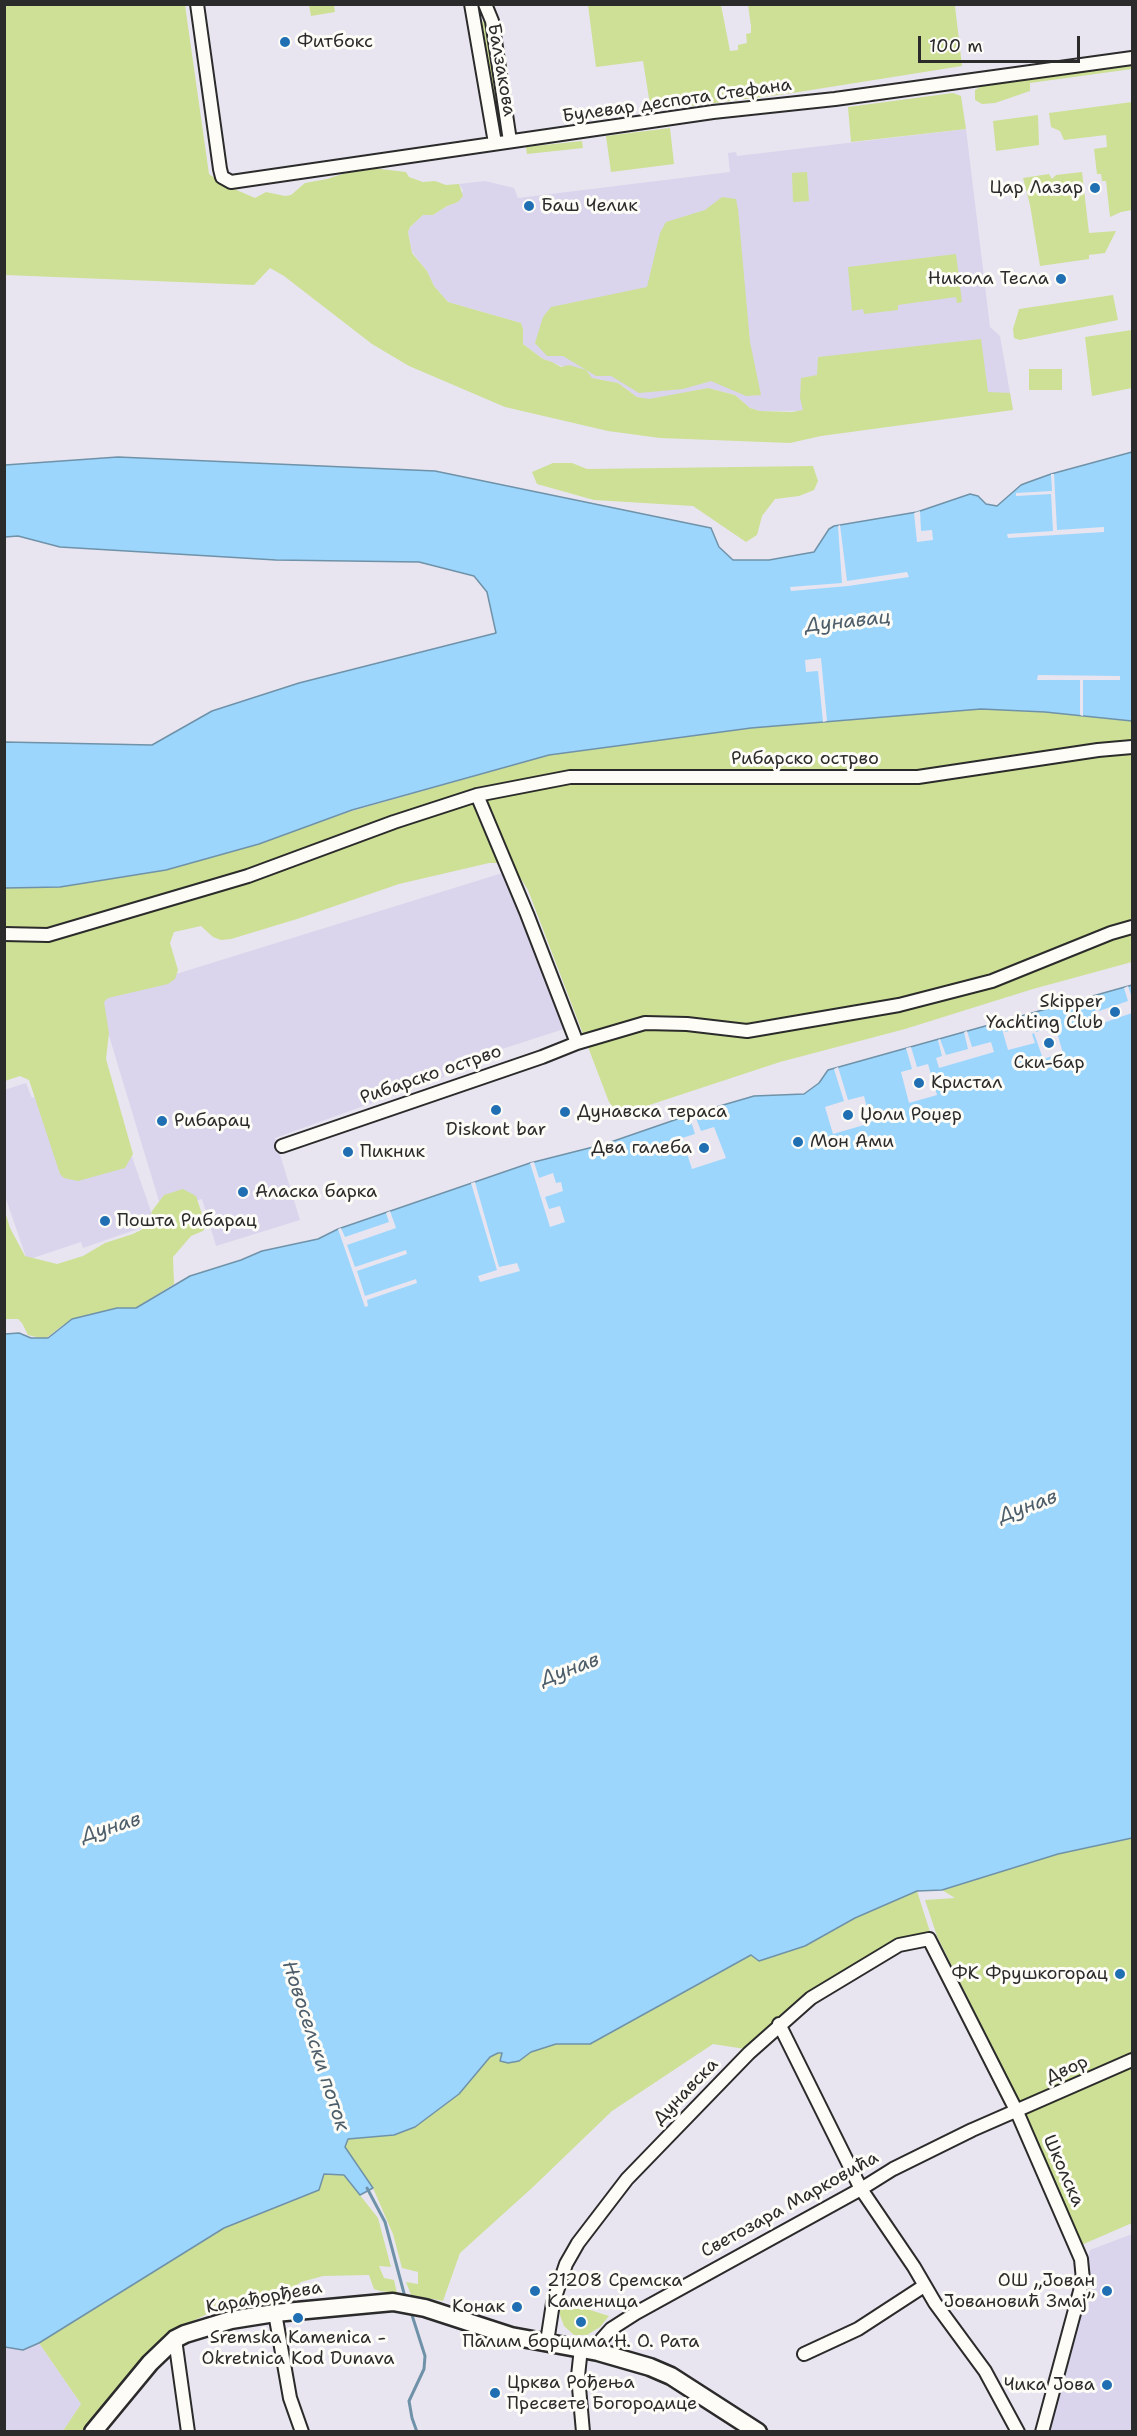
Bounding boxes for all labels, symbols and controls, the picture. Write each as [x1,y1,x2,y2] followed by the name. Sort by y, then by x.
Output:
[482,22,520,118] street label: Балзакова
[921,24,1083,62] scale bar
[297,31,373,53] place label: Фитбокс
[929,34,983,58] text: 100 m
[278,35,292,49] marker: Фитбокс
[561,74,793,128] street label: Булевар деспота Стефана
[989,177,1083,199] place label: Цар Лазар
[1088,181,1102,195] marker: Цар Лазар
[541,195,638,217] place label: Баш Челик
[522,199,536,213] marker: Баш Челик
[928,268,1049,290] place label: Никола Тесла
[1054,272,1068,286] marker: Никола Тесла
[804,606,892,638] water label: Дунавац
[731,748,879,770] street label: Рибарско острво
[986,991,1103,1034] place label: Skipper Yachting Club
[1108,1005,1122,1019] marker: Skipper Yachting Club
[1042,1036,1056,1050] marker: Ски-бар
[357,1041,505,1109] street label: Рибарско острво
[1013,1052,1085,1074] place label: Ски-бар
[931,1072,1002,1094] place label: Кристал
[912,1076,926,1090] marker: Кристал
[577,1101,727,1123] place label: Дунавска тераса
[489,1103,503,1117] marker: Diskont bar
[860,1104,962,1126] place label: Џоли Роџер
[558,1105,572,1119] marker: Дунавска тераса
[841,1108,855,1122] marker: Џоли Роџер
[174,1110,250,1132] place label: Рибарац
[155,1114,169,1128] marker: Рибарац
[446,1119,546,1141] place label: Diskont bar
[810,1131,894,1153] place label: Мон Ами
[791,1135,805,1149] marker: Мон Ами
[591,1137,692,1159] place label: Два галеба
[360,1141,425,1163] place label: Пикник
[697,1141,711,1155] marker: Два галеба
[341,1145,355,1159] marker: Пикник
[255,1181,377,1203] place label: Аласка барка
[236,1185,250,1199] marker: Аласка барка
[117,1210,257,1232] place label: Пошта Рибарац
[98,1214,112,1228] marker: Пошта Рибарац
[995,1485,1061,1529] water label: Дунав
[537,1648,603,1692] water label: Дунав
[78,1808,144,1848] water label: Дунав
[276,1958,354,2134] water label: Новоселски поток
[951,1963,1108,1985] place label: ФК Фрушкогорац
[1113,1967,1127,1981] marker: ФК Фрушкогорац
[1042,2051,1092,2089] street label: Двор
[649,2054,723,2130] street label: Дунавска
[1038,2132,1088,2210] street label: Школска
[698,2147,882,2263] street label: Светозара Марковића
[547,2270,682,2312] place label: 21208 Сремска Каменица
[944,2270,1095,2312] place label: ОШ „Јован Јовановић Змај”
[204,2277,324,2319] street label: Карађорђева
[528,2284,542,2298] marker: 21208 Сремска Каменица
[1100,2284,1114,2298] marker: ОШ „Јован Јовановић Змај”
[452,2296,505,2318] place label: Конак
[510,2300,524,2314] marker: Конак
[291,2311,305,2325] marker: Sremska Kamenica - Okretnica Kod Dunava
[574,2315,588,2329] marker: Палим борцима Н. О. Рата
[201,2327,395,2370] place label: Sremska Kamenica - Okretnica Kod Dunava
[463,2331,699,2353] place label: Палим борцима Н. О. Рата
[507,2372,697,2414] place label: Црква Рођења Пресвете Богородице
[1004,2374,1095,2396] place label: Чика Јова
[1100,2378,1114,2392] marker: Чика Јова
[488,2386,502,2400] marker: Црква Рођења Пресвете Богородице

